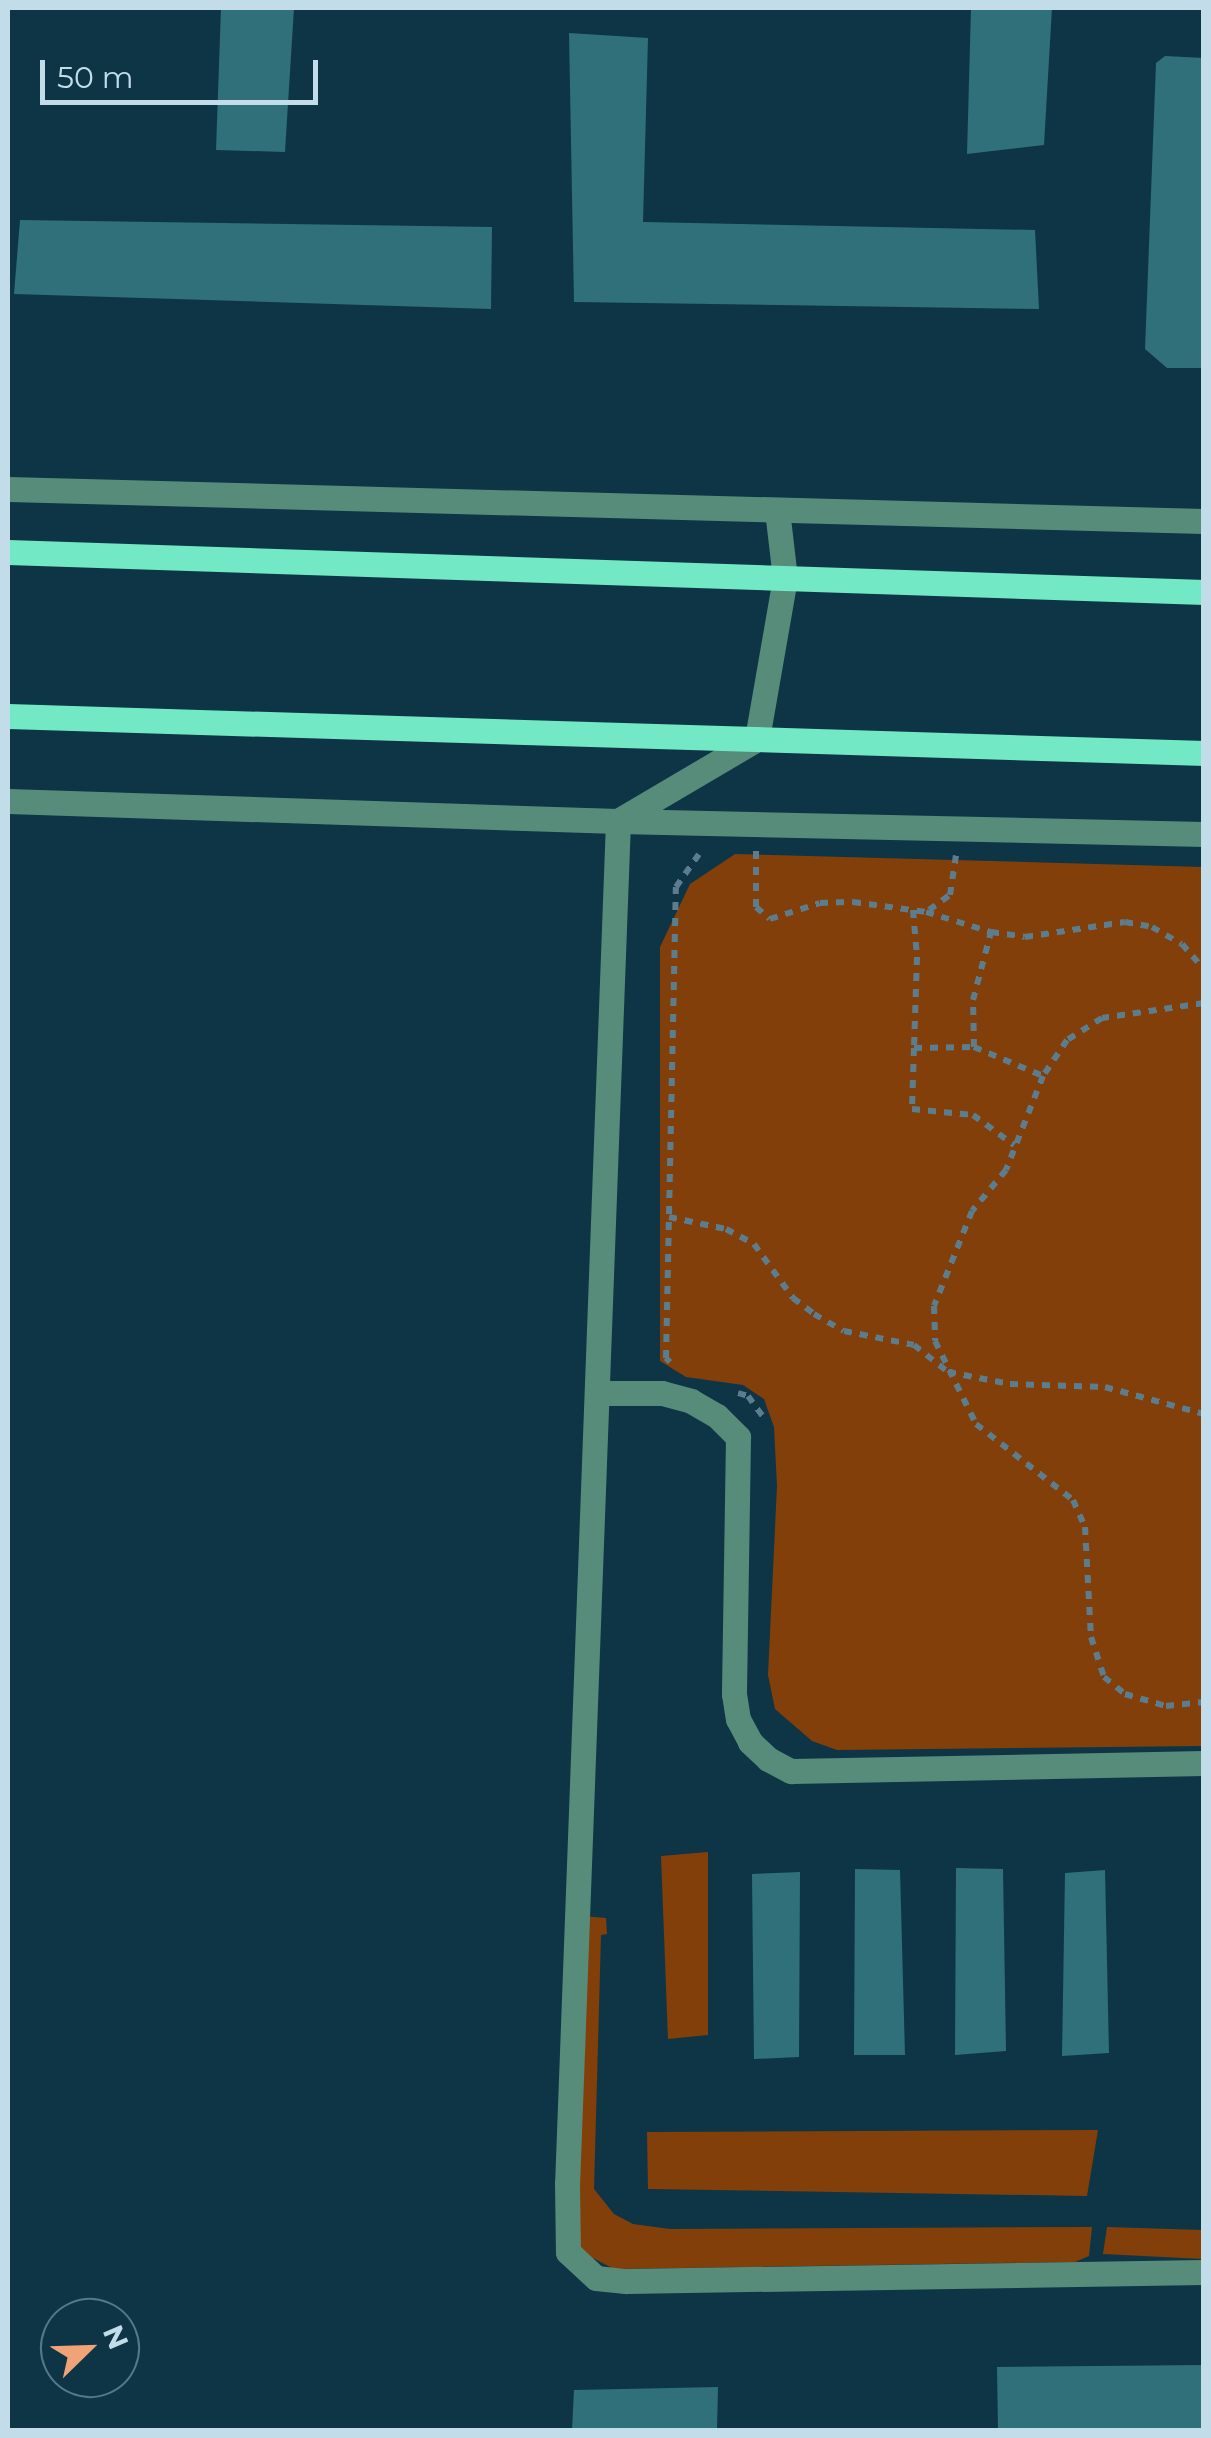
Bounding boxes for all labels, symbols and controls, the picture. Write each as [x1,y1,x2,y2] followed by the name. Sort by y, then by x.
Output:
[45,40,322,102] scale bar
[57,59,134,96] text: 50 m
[40,2298,140,2398] north arrow
[96,2320,136,2354] text: N

